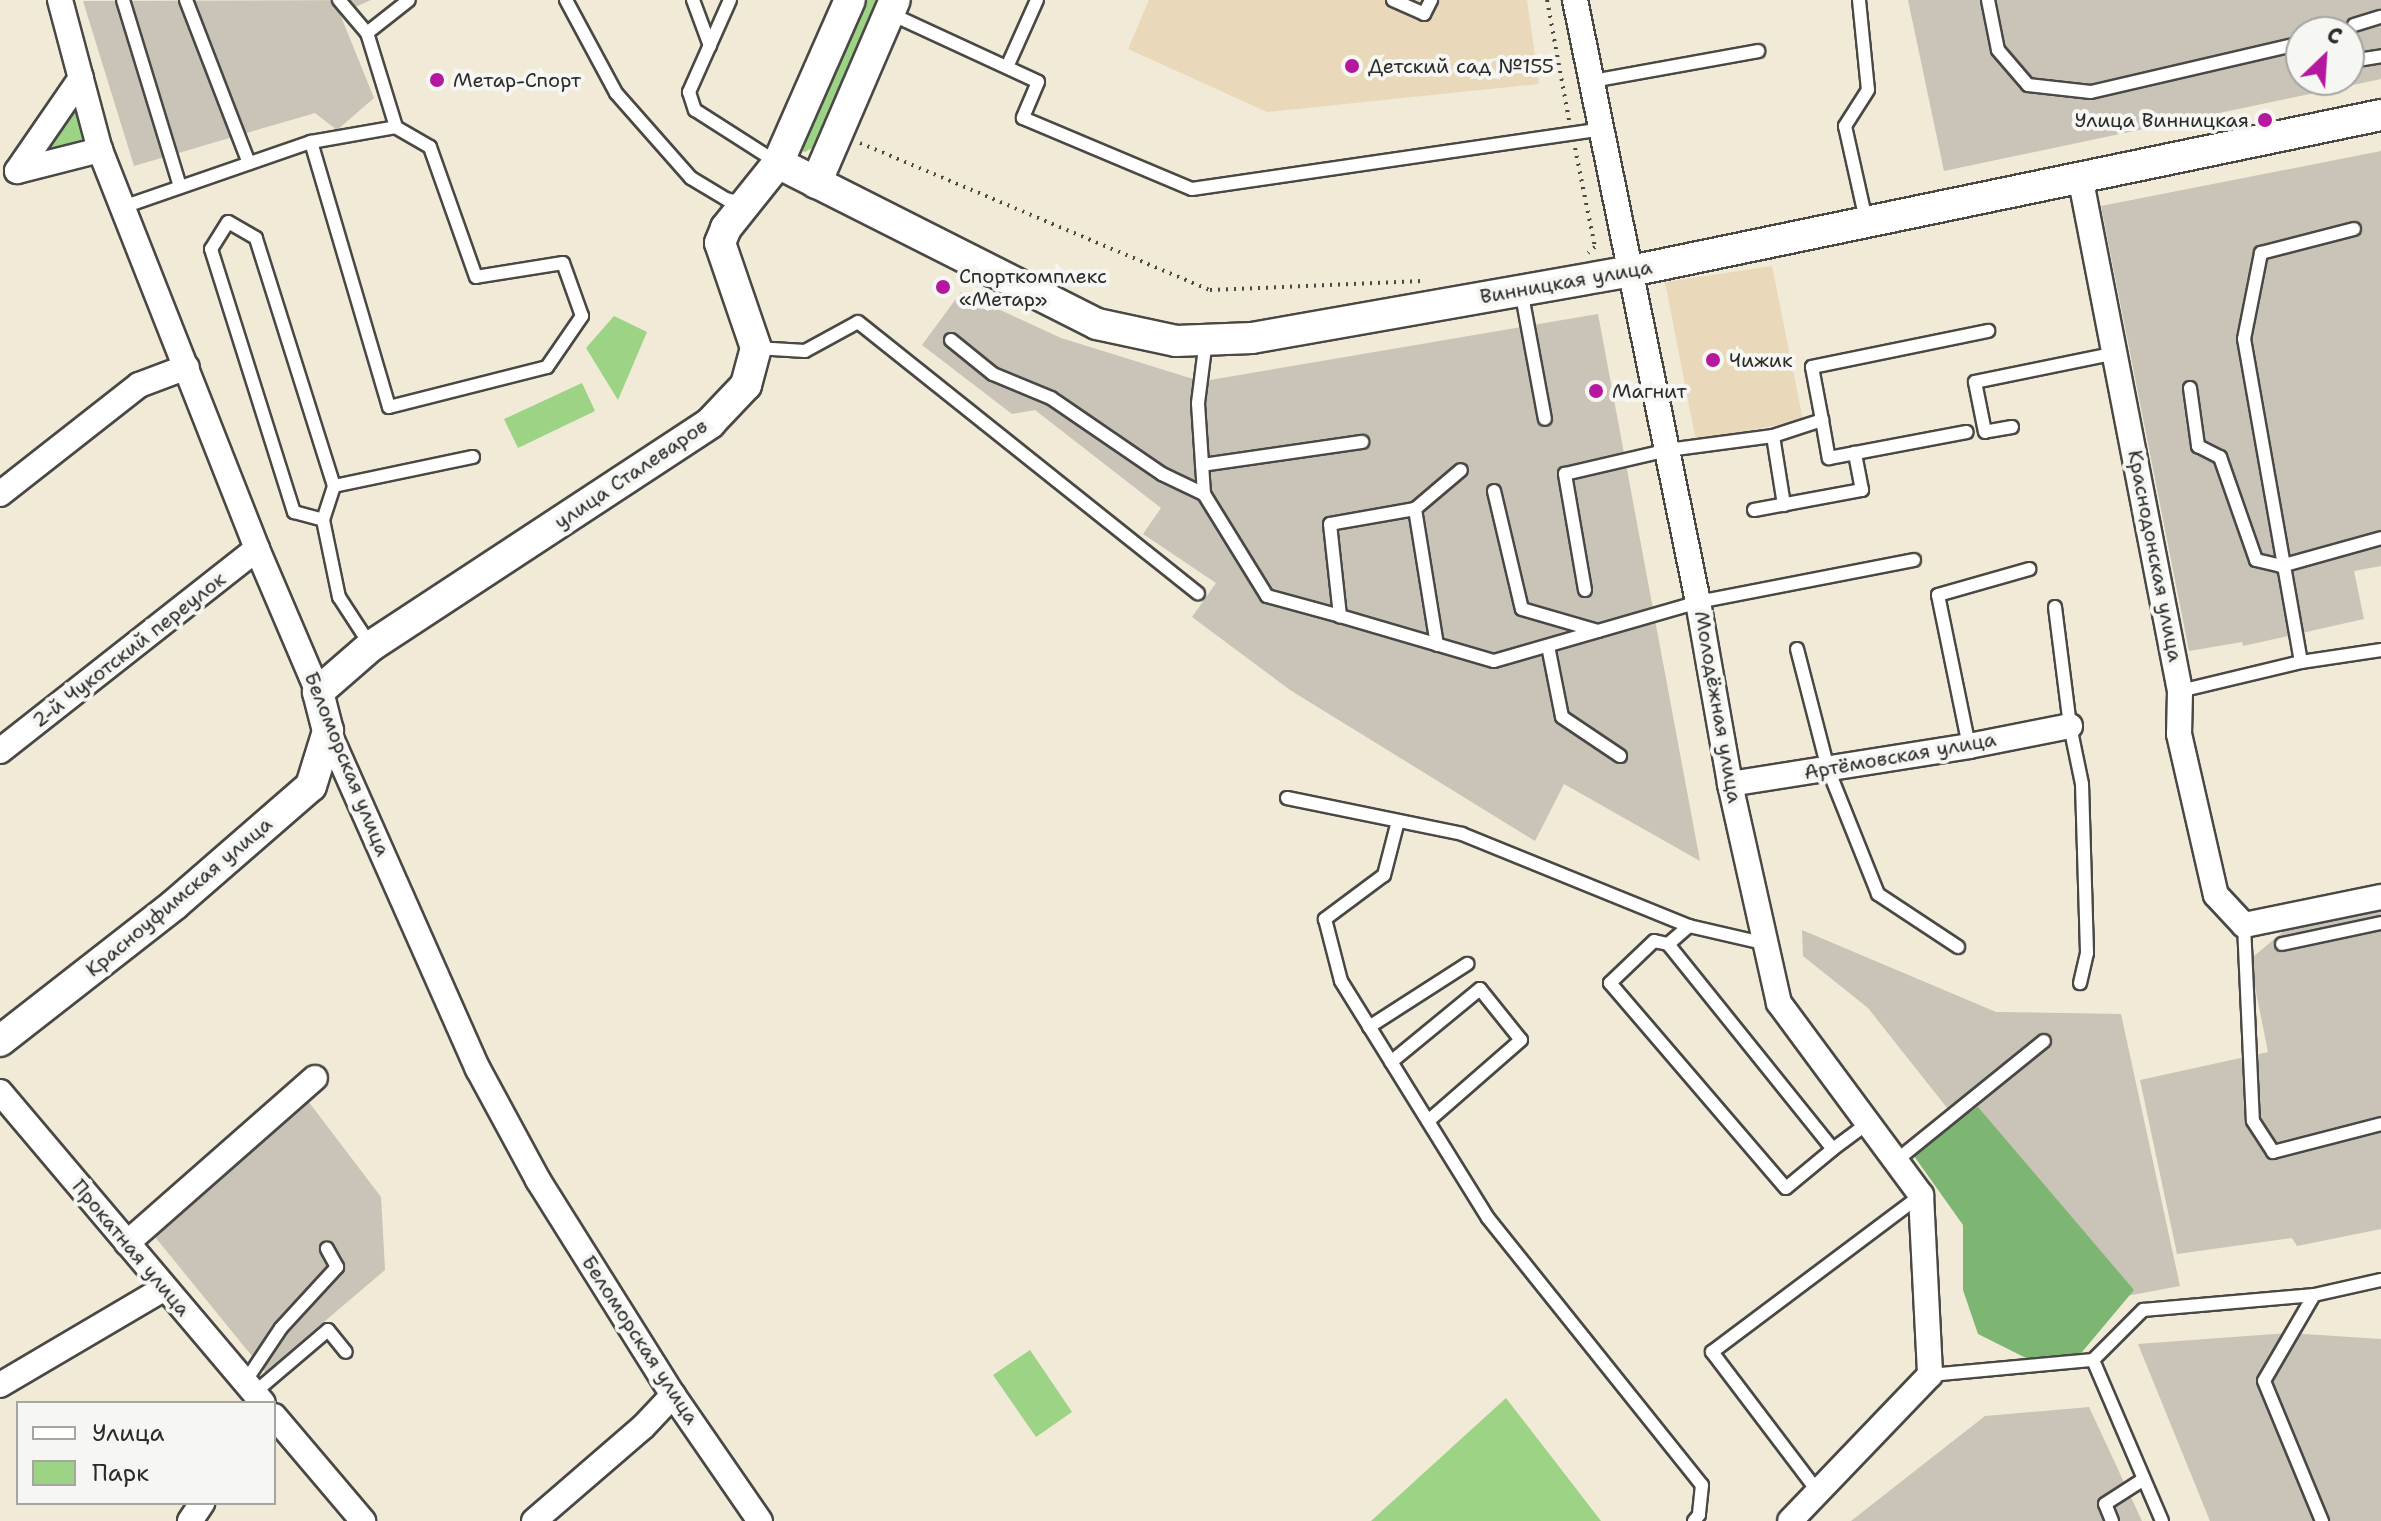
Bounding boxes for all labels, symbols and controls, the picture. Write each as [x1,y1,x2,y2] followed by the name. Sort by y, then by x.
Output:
[2285,16,2365,96] north arrow
[2322,20,2347,52] text: С
[1368,54,1554,78] place label: Детский сад №155
[1343,57,1361,75] marker: Детский сад №155
[453,68,581,92] place label: Метар-Спорт
[428,71,446,89] marker: Метар-Спорт
[2075,108,2249,132] place label: Улица Винницкая
[2256,111,2274,129] marker: Улица Винницкая
[1478,255,1654,309] street label: Винницкая улица
[959,264,1107,311] place label: Спорткомплекс «Метар»
[934,278,952,296] marker: Спорткомплекс «Метар»
[1729,348,1793,372] place label: Чижик
[1704,351,1722,369] marker: Чижик
[1612,379,1687,403] place label: Магнит
[1587,382,1605,400] marker: Магнит
[550,414,712,534] street label: улица Сталеваров
[2123,448,2187,664] street label: Краснодонская улица
[28,567,230,733] street label: 2-й Чукотский переулок
[1689,609,1747,805] street label: Молодёжная улица
[299,668,395,860] street label: Беломорская улица
[1802,727,1998,785] street label: Артёмовская улица
[81,812,277,982] street label: Красноуфимская улица
[67,1175,195,1321] street label: Прокатная улица
[576,1251,704,1429] street label: Беломорская улица
[16,1401,276,1505] legend
[92,1417,165,1449] text: Улица
[92,1457,149,1489] text: Парк

